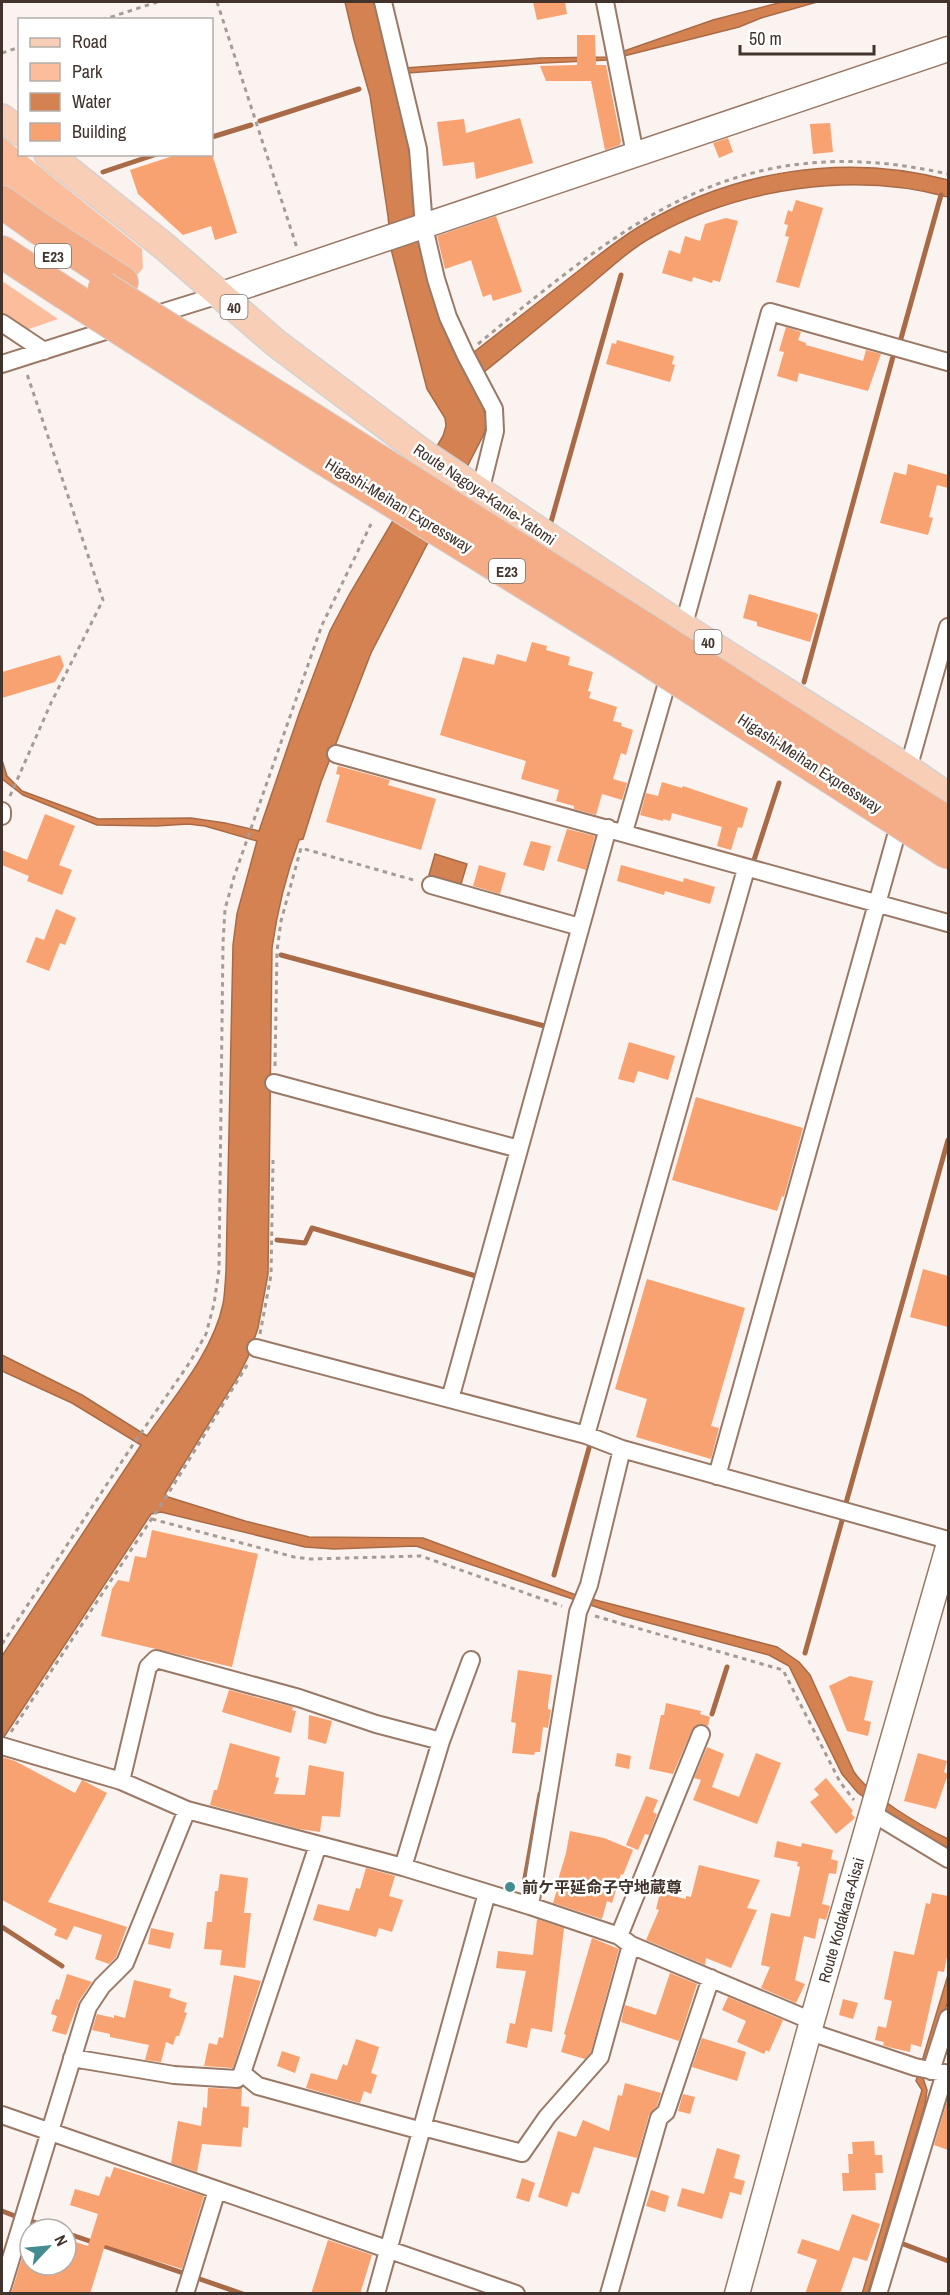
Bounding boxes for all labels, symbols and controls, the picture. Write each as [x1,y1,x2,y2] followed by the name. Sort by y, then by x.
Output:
[18,18,213,156] legend
[740,18,874,56] scale bar
[749,26,782,51] text: 50 m
[72,29,107,54] text: Road
[72,59,103,84] text: Park
[72,89,111,114] text: Water
[72,119,127,144] text: Building
[35,244,71,268] road number: E23
[220,295,248,319] road number: 40
[409,438,561,550] street label: Route Nagoya-Kanie-Yatomi
[321,452,477,558] street label: Higashi-Meihan Expressway
[489,559,525,583] road number: E23
[694,630,722,654] road number: 40
[734,708,887,818] street label: Higashi-Meihan Expressway
[813,1855,869,1985] street label: Route Kodakara-Aisai
[522,1876,682,1898] place label: 前ケ平延命子守地蔵尊
[503,1880,517,1894] marker: 前ケ平延命子守地蔵尊
[18,2217,78,2277] north arrow
[50,2231,73,2250] text: N

